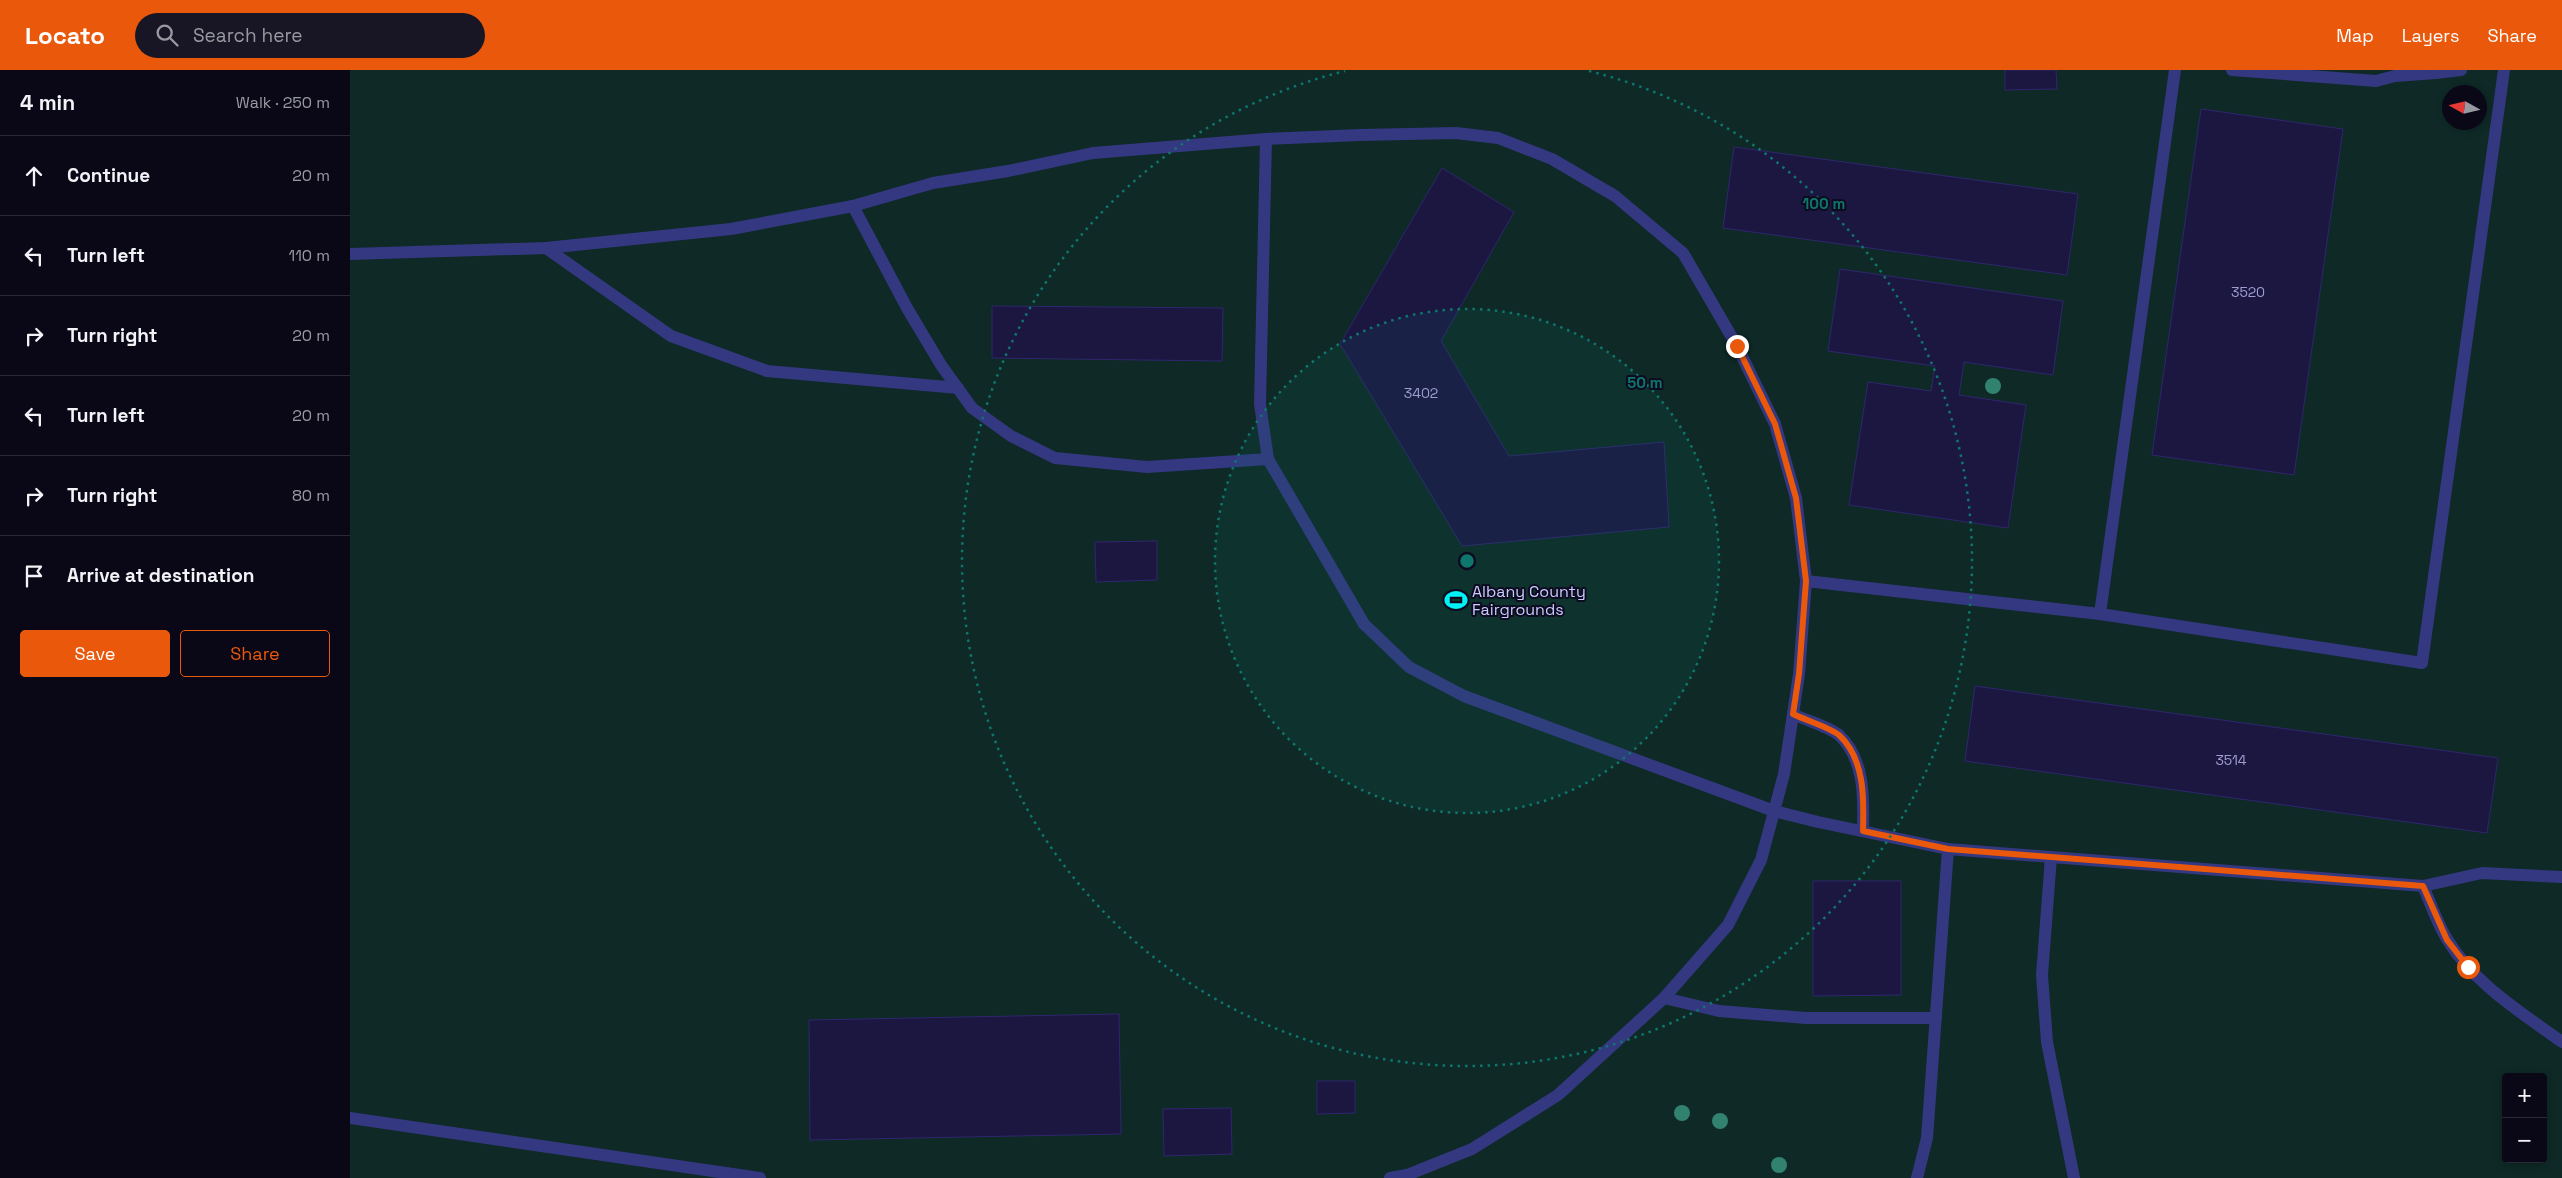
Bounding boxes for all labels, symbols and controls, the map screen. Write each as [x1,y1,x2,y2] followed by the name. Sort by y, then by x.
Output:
[135,13,485,58] search box
[25,20,105,51] text: Locato
[153,21,181,49] icon: search
[193,23,302,48] text: Search here
[2336,24,2374,47] text: Map
[2402,24,2459,47] text: Layers
[2487,24,2537,47] text: Share
[2442,85,2487,130] north arrow
[20,89,75,116] text: 4 min
[236,92,330,113] text: Walk · 250 m
[20,162,48,190] icon: ahead
[67,163,150,188] text: Continue
[292,165,330,186] text: 20 m
[1803,194,1845,213] text: 100 m
[20,242,48,270] icon: left
[67,243,145,268] text: Turn left
[288,245,330,266] text: 110 m
[2231,283,2265,301] house number: 3520
[20,322,48,350] icon: right
[67,323,157,348] text: Turn right
[292,325,330,346] text: 20 m
[1726,335,1749,358] route end
[1627,373,1663,392] text: 50 m
[1404,384,1438,402] house number: 3402
[20,402,48,430] icon: left
[67,403,145,428] text: Turn left
[292,405,330,426] text: 20 m
[20,482,48,510] icon: right
[67,483,157,508] text: Turn right
[292,485,330,506] text: 80 m
[1458,552,1476,570] centre of rings
[20,562,48,590] icon: arrive
[67,563,255,588] text: Arrive at destination
[1472,581,1586,620] place label: Albany County Fairgrounds
[1443,587,1469,613] sports icon: Albany County Fairgrounds
[20,630,170,677] button: Save
[180,630,330,677] button: Share
[2215,751,2247,769] house number: 3514
[2457,956,2480,979] route start
[2502,1073,2547,1163] map controls
[2502,1073,2547,1118] button: +
[2502,1118,2547,1163] button: −

